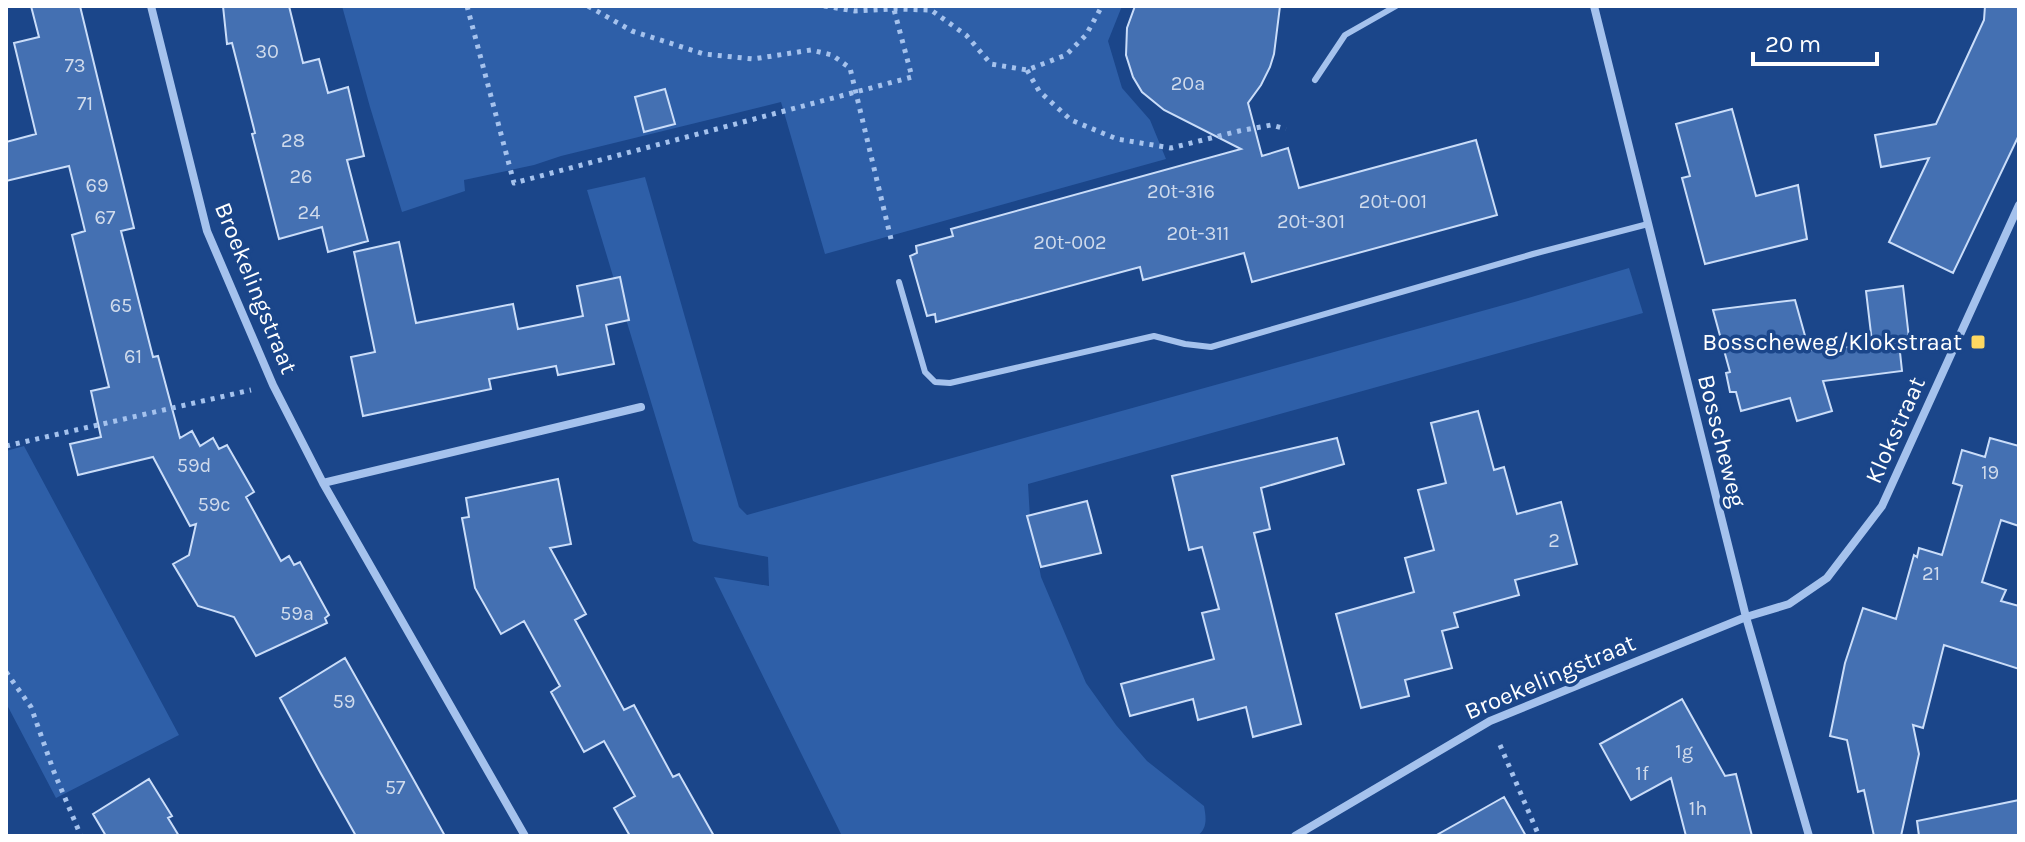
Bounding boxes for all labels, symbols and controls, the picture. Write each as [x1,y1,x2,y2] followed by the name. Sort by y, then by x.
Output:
[1753,16,1877,66] scale bar
[1765,30,1821,58] text: 20 m
[255,40,279,63] house number: 30
[64,54,86,77] house number: 73
[1171,72,1205,95] house number: 20a
[77,92,93,115] house number: 71
[281,129,305,152] house number: 28
[289,165,313,188] house number: 26
[85,174,109,197] house number: 69
[1147,180,1215,203] house number: 20t-316
[1359,190,1427,213] house number: 20t-001
[209,198,303,378] street label: Broekelingstraat
[298,201,320,224] house number: 24
[95,206,116,229] house number: 67
[1277,210,1345,233] house number: 20t-301
[1167,222,1229,245] house number: 20t-311
[1033,231,1107,254] house number: 20t-002
[110,294,132,317] house number: 65
[1702,328,1962,356] place label: Bosscheweg/Klokstraat
[1969,333,1987,351] marker: Bosscheweg/Klokstraat
[124,345,142,368] house number: 61
[1692,372,1752,511] street label: Bosscheweg
[1859,372,1931,488] street label: Klokstraat
[177,454,211,477] house number: 59d
[1981,461,1999,484] house number: 19
[197,493,231,516] house number: 59c
[1548,529,1560,552] house number: 2
[1922,562,1940,585] house number: 21
[280,602,314,625] house number: 59a
[1461,628,1639,726] street label: Broekelingstraat
[333,690,355,713] house number: 59
[1675,740,1693,763] house number: 1g
[1635,762,1649,785] house number: 1f
[385,776,406,799] house number: 57
[1689,797,1707,820] house number: 1h

